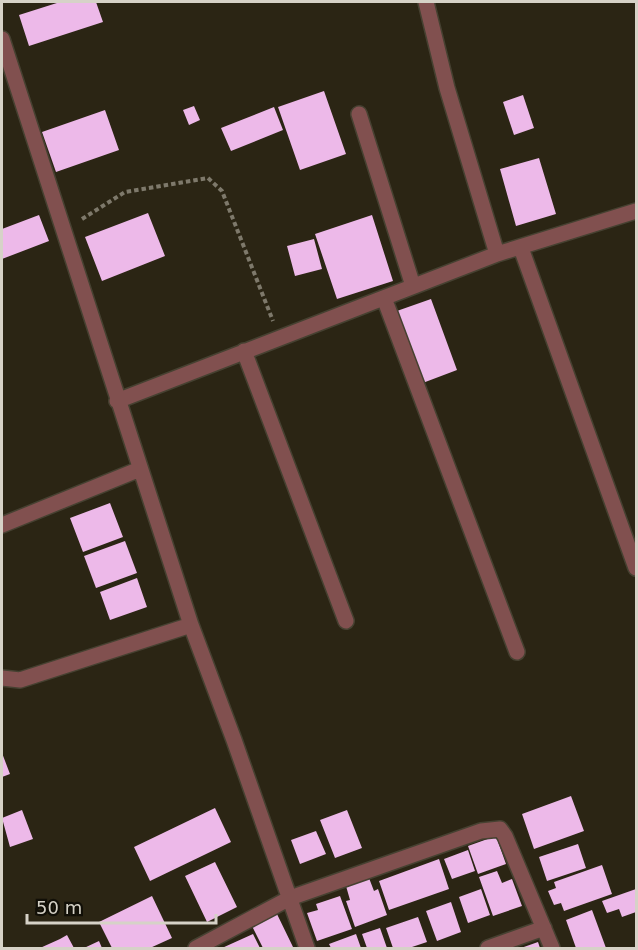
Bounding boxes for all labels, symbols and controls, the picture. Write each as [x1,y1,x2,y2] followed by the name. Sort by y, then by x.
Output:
[27,887,216,925] scale bar
[36,897,82,918] text: 50 m

